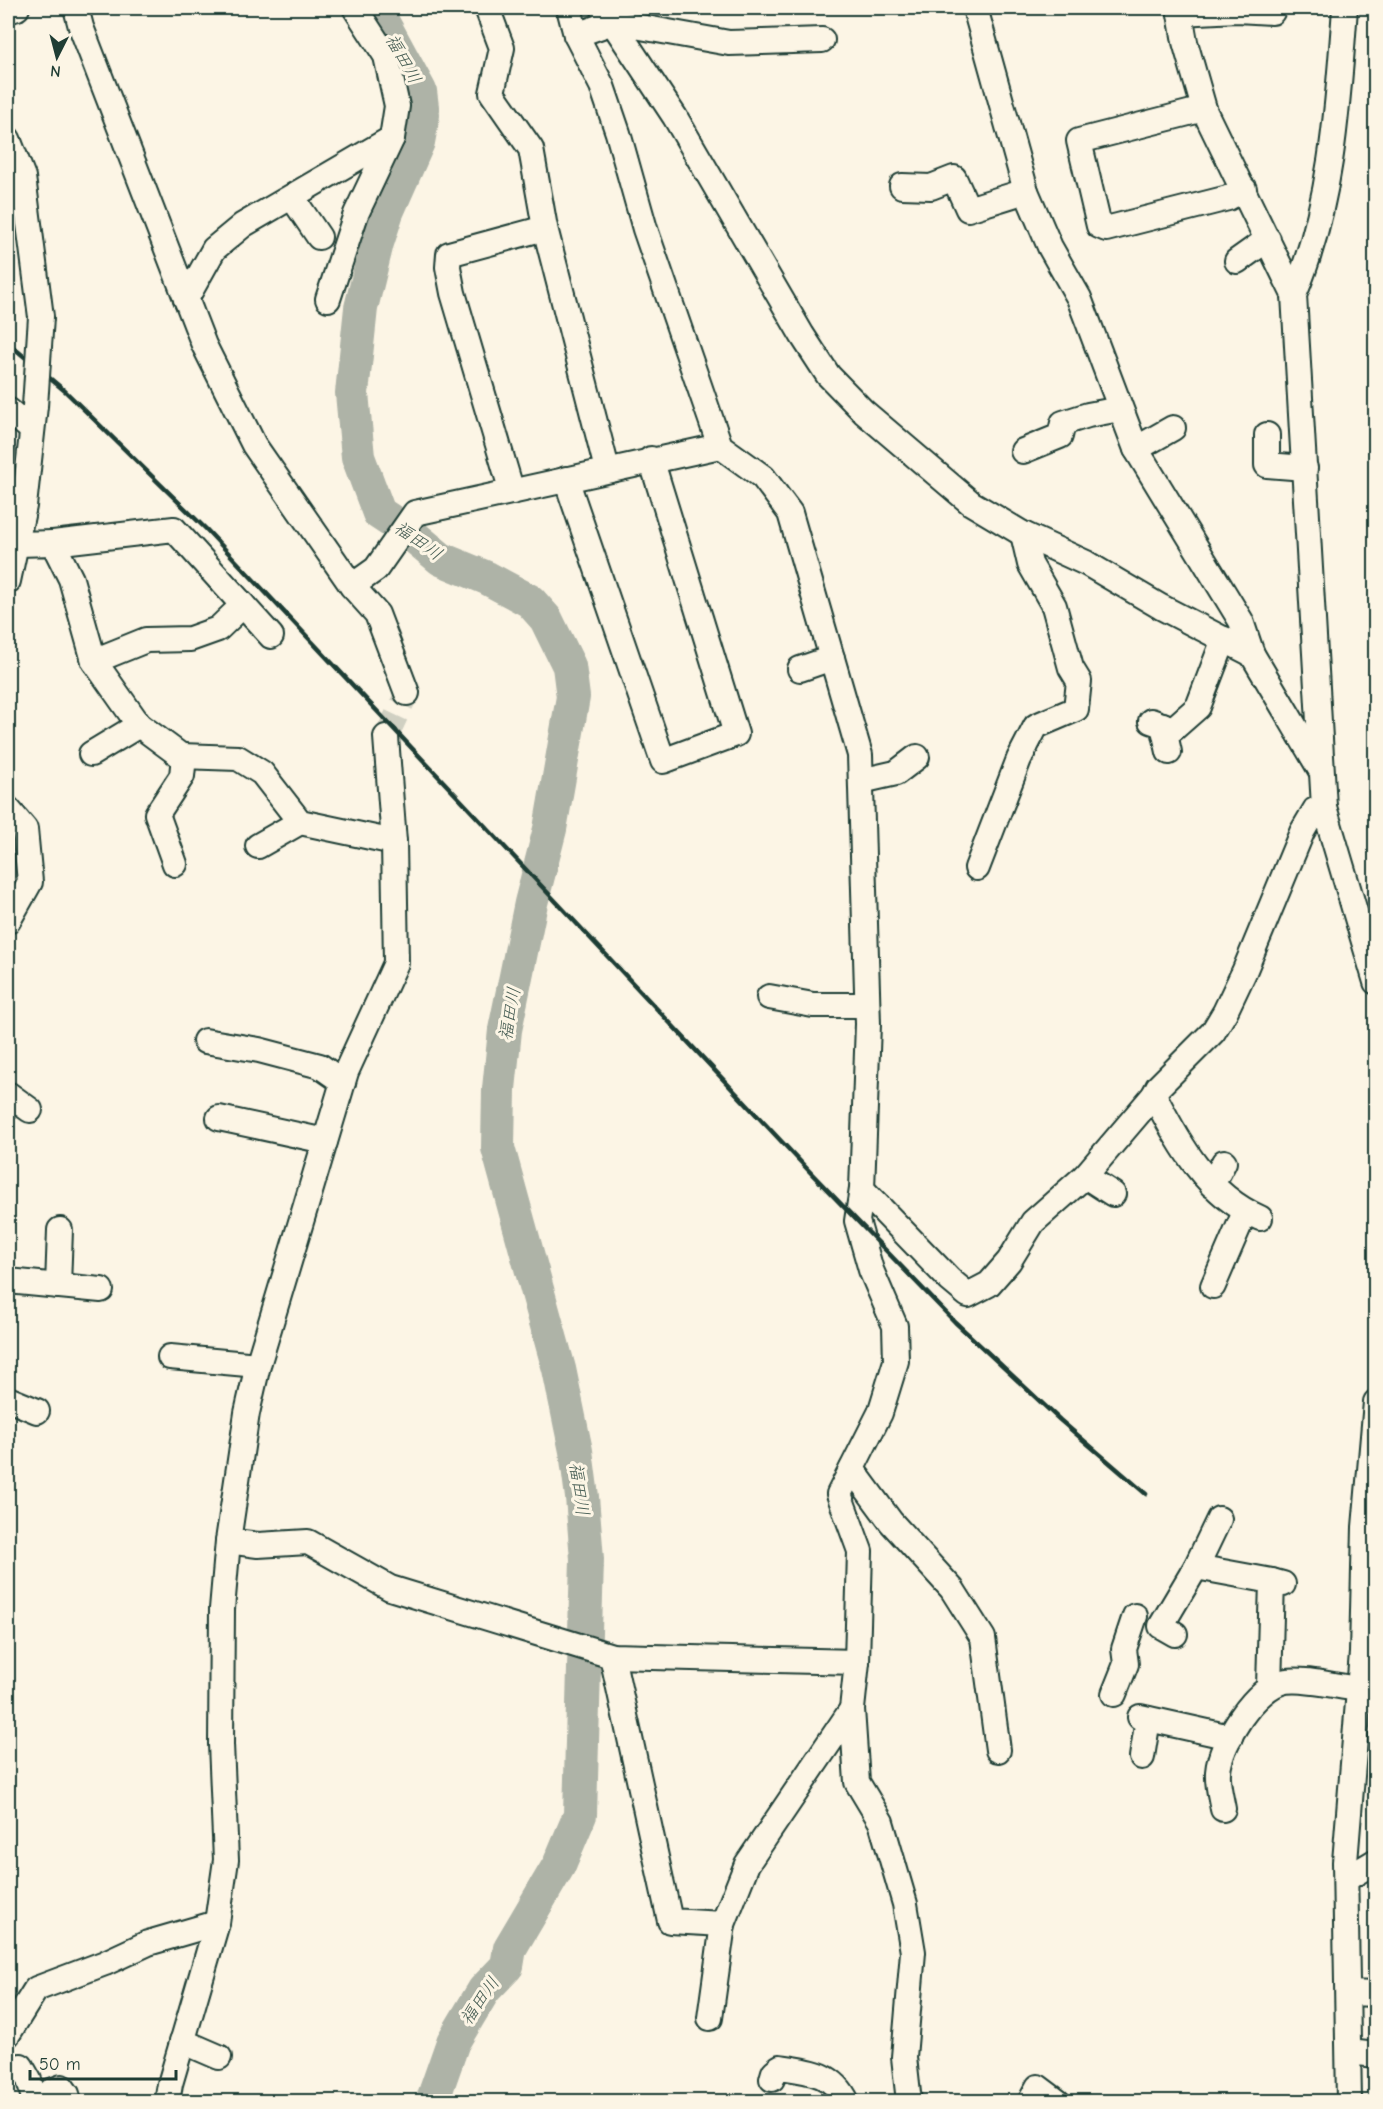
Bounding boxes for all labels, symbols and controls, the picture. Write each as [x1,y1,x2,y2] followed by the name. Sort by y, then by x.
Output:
[27,27,87,87] north arrow
[381,30,425,88] water label: 福田川
[49,61,62,80] text: N
[390,517,446,565] water label: 福田川
[495,986,525,1042] water label: 福田川
[565,1461,593,1517] water label: 福田川
[456,1973,504,2029] water label: 福田川
[30,2043,176,2081] scale bar
[39,2054,81,2075] text: 50 m

